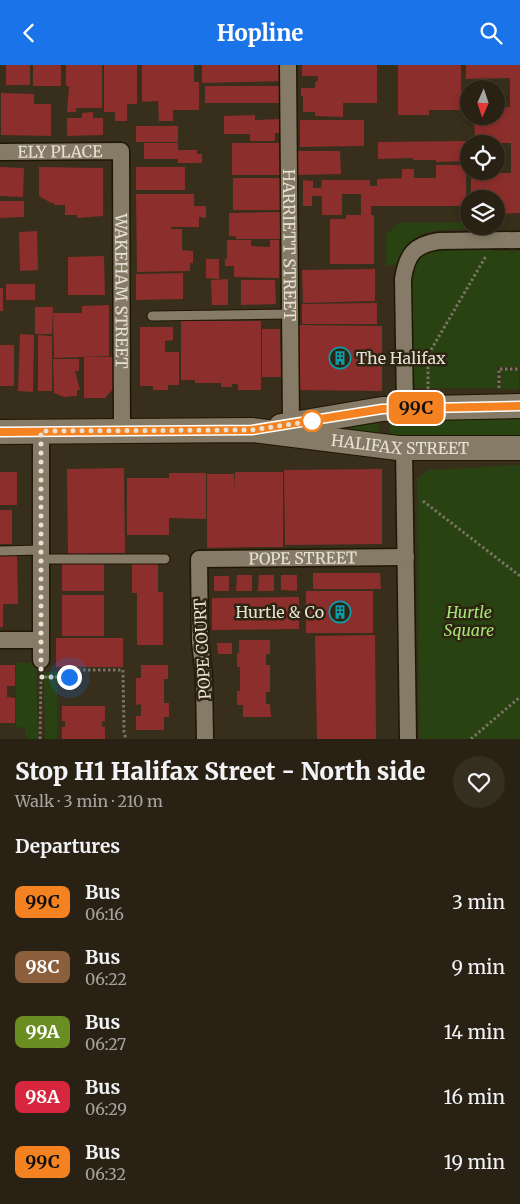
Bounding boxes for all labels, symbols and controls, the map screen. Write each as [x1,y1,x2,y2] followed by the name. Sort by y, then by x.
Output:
[15,19,43,47] icon: back
[217,19,303,47] text: Hopline
[477,19,505,47] icon: search
[460,80,505,125] north arrow
[460,80,505,235] map controls
[460,135,505,180] button: locate
[17,141,103,162] street label: ELY PLACE
[279,169,300,321] street label: HARRIETT STREET
[460,190,505,235] button: layers
[111,212,132,369] street label: WAKEHAM STREET
[328,346,352,370] building icon: The Halifax
[356,348,446,368] place label: The Halifax
[387,392,445,424] line badge: 99C
[399,396,433,419] text: 99C
[301,410,323,432] unlabelled marker
[330,430,469,459] street label: HALIFAX STREET
[248,547,357,569] street label: POPE STREET
[189,598,215,700] street label: POPE COURT
[328,600,352,624] building icon: Hurtle & Co
[235,602,324,622] place label: Hurtle & Co
[444,602,494,640] park label: Hurtle Square
[57,665,82,690] your location
[15,756,425,787] text: Stop H1 Halifax Street - North side
[453,756,505,808] button: heart
[15,791,163,811] text: Walk · 3 min · 210 m
[15,834,120,858] text: Departures
[85,880,120,904] text: Bus
[25,890,60,913] text: 99C
[452,890,505,914] text: 3 min
[85,904,124,924] text: 06:16
[85,945,120,969] text: Bus
[25,955,60,978] text: 98C
[451,955,505,979] text: 9 min
[85,969,127,989] text: 06:22
[85,1010,120,1034] text: Bus
[25,1020,60,1043] text: 99A
[444,1020,505,1044] text: 14 min
[85,1034,126,1054] text: 06:27
[85,1075,120,1099] text: Bus
[25,1085,60,1108] text: 98A
[444,1085,505,1109] text: 16 min
[85,1099,127,1119] text: 06:29
[85,1140,120,1164] text: Bus
[25,1150,60,1173] text: 99C
[444,1150,505,1174] text: 19 min
[85,1164,126,1184] text: 06:32

